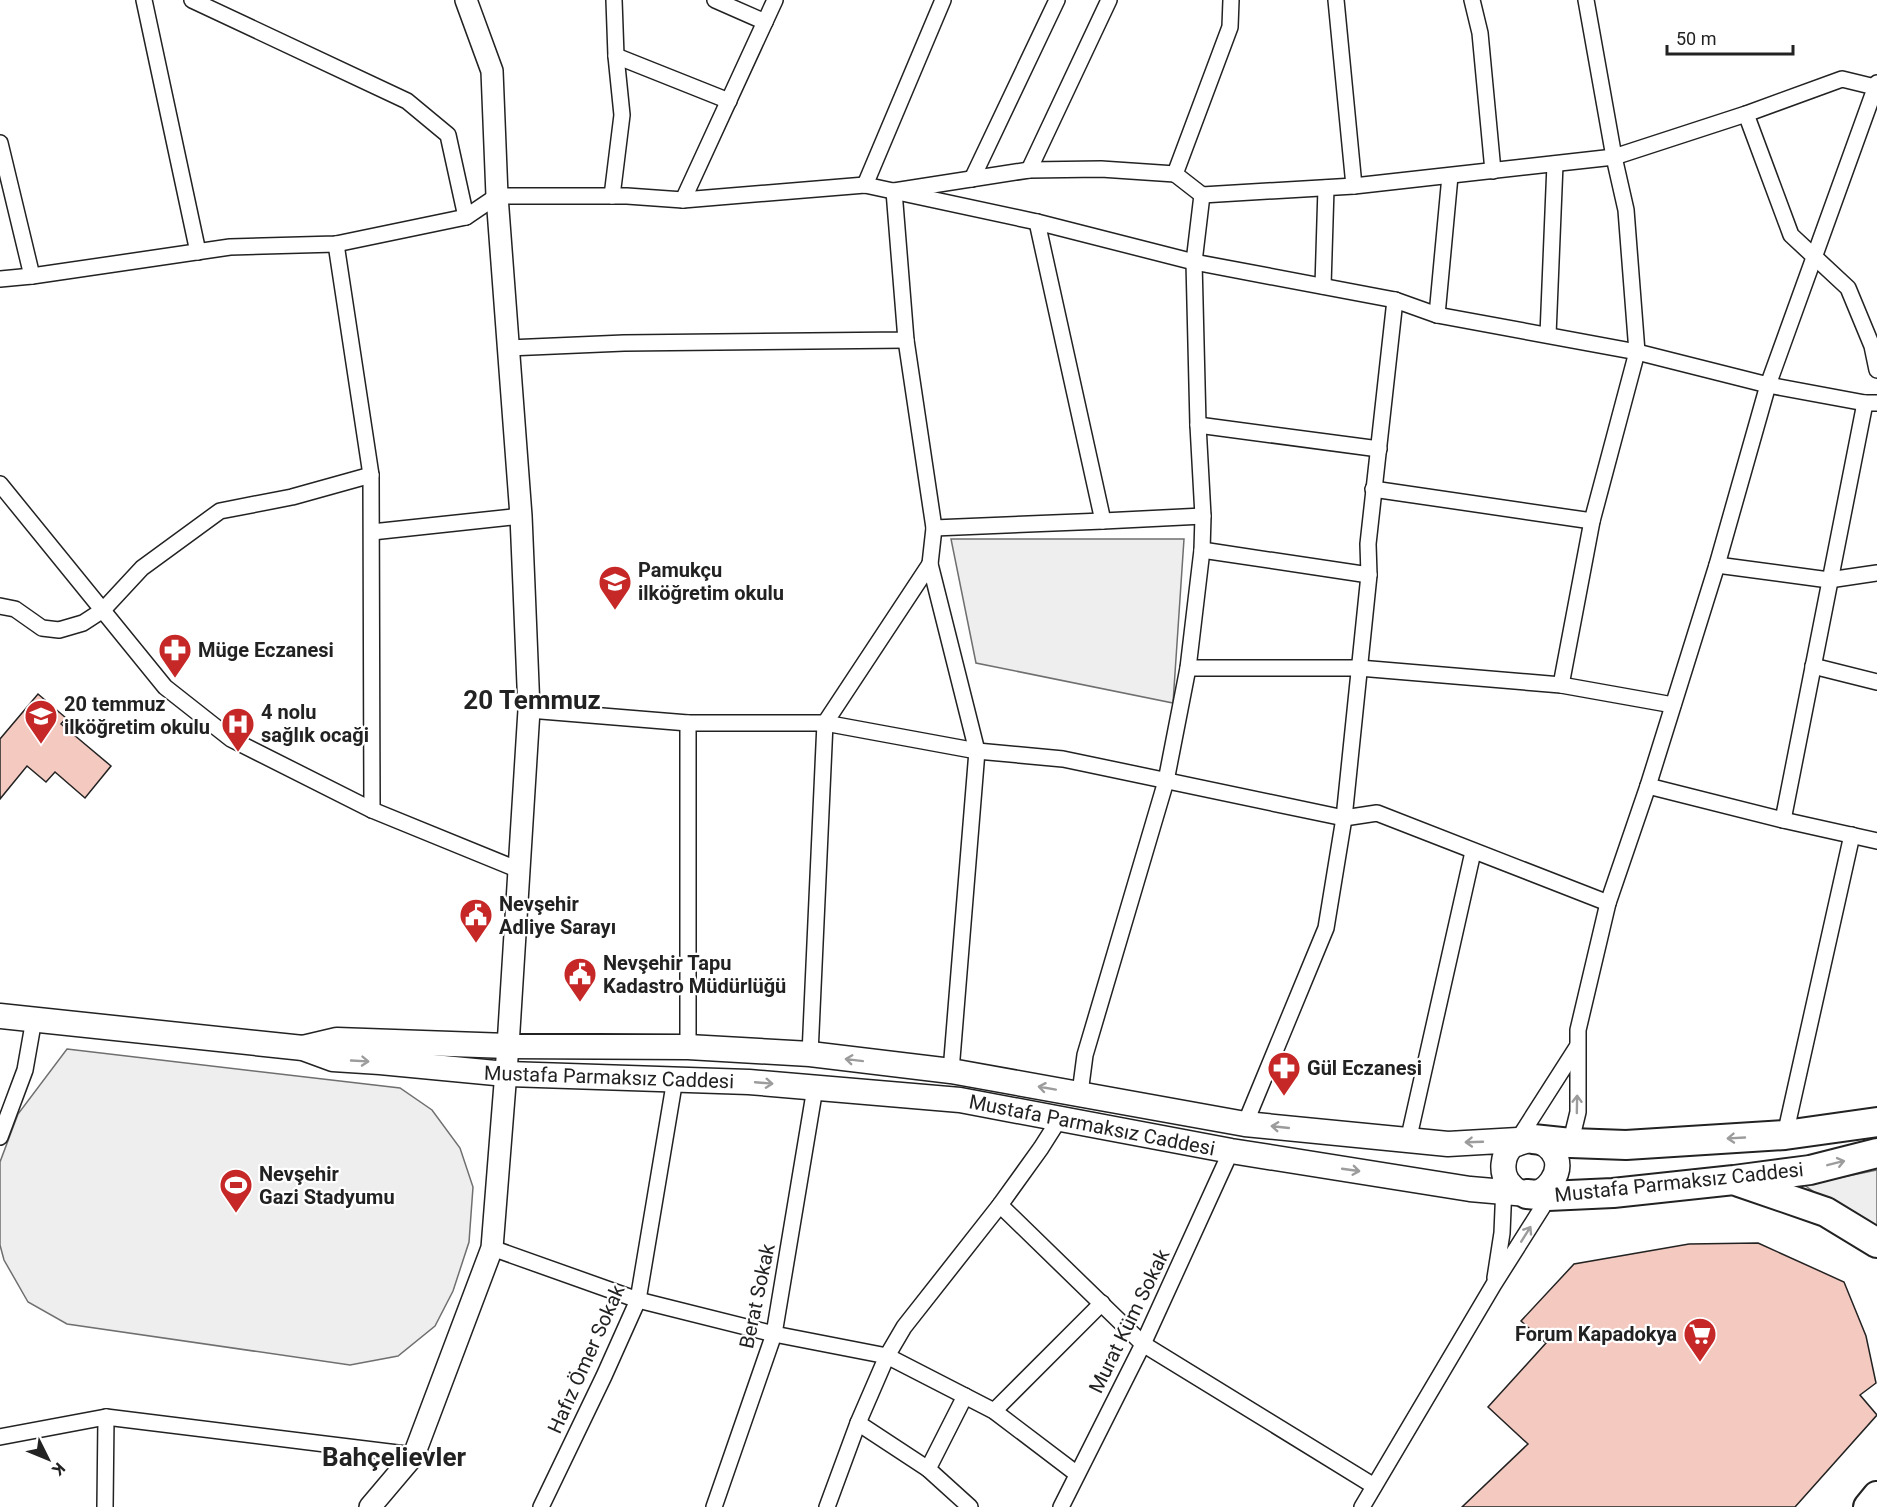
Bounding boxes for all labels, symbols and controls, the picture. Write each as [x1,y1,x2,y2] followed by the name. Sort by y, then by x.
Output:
[1667,18,1793,56] scale bar
[1676,28,1716,49] text: 50 m
[638,558,784,605] place label: Pamukçu ilköğretim okulu
[597,564,633,611] school or university icon: Pamukçu ilköğretim okulu
[157,632,193,679] pharmacy icon: Müge Eczanesi
[198,638,334,662] place label: Müge Eczanesi
[463,685,601,715] district label: 20 Temmuz
[64,692,210,739] place label: 20 temmuz ilköğretim okulu
[23,698,59,745] school or university icon: 20 temmuz ilköğretim okulu
[261,700,369,747] place label: 4 nolu sağlık ocaği
[220,706,256,753] hospital icon: 4 nolu sağlık ocaği
[499,892,616,939] place label: Nevşehir Adliye Sarayı
[458,897,494,944] public building icon: Nevşehir Adliye Sarayı
[603,951,786,998] place label: Nevşehir Tapu Kadastro Müdürlüğü
[562,956,598,1003] public building icon: Nevşehir Tapu Kadastro Müdürlüğü
[1266,1050,1302,1097] pharmacy icon: Gül Eczanesi
[844,1054,864,1065] one-way arrow
[349,1055,369,1066] one-way arrow
[1307,1056,1422,1080] place label: Gül Eczanesi
[484,1061,734,1093] street label: Mustafa Parmaksız Caddesi
[753,1078,773,1089] one-way arrow
[1037,1082,1057,1093] one-way arrow
[967,1089,1217,1161] street label: Mustafa Parmaksız Caddesi
[1572,1095,1583,1115] one-way arrow
[1271,1121,1291,1132] one-way arrow
[1726,1133,1746,1144] one-way arrow
[1465,1137,1485,1148] one-way arrow
[1553,1157,1805,1207] street label: Mustafa Parmaksız Caddesi
[1826,1157,1845,1169] one-way arrow
[259,1162,395,1209] place label: Nevşehir Gazi Stadyumu
[1340,1164,1360,1175] one-way arrow
[218,1167,254,1214] sports icon: Nevşehir Gazi Stadyumu
[1520,1226,1532,1243] one-way arrow
[734,1241,780,1350] street label: Berat Sokak
[1084,1244,1175,1397] street label: Murat Küm Sokak
[542,1280,630,1437] street label: Hafız Ömer Sokak
[1682,1316,1718,1363] supermarket icon: Forum Kapadokya
[1515,1322,1677,1346] place label: Forum Kapadokya
[18,1429,78,1489] north arrow
[322,1442,466,1472] district label: Bahçelievler
[48,1459,69,1480] text: K

